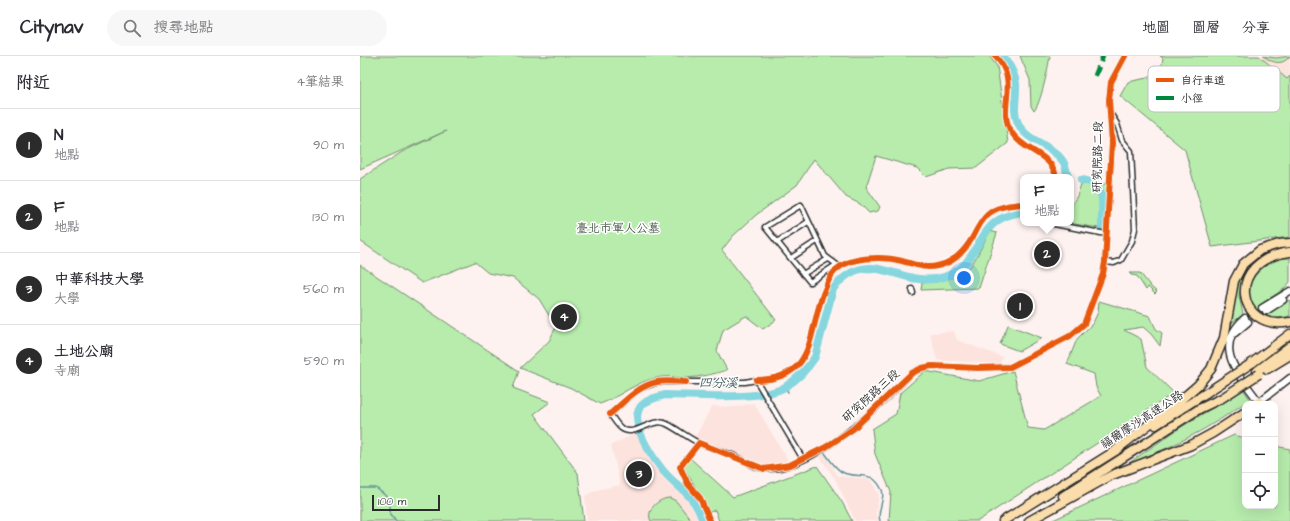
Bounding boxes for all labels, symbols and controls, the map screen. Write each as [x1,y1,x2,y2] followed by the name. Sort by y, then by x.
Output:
[107,10,387,46] search box
[20,14,83,41] text: Citynav
[121,17,143,39] icon: search
[153,17,213,38] text: 搜尋地點
[1142,18,1170,38] text: 地圖
[1192,18,1220,38] text: 圖層
[1242,18,1270,38] text: 分享
[1148,66,1280,112] legend
[16,71,50,95] text: 附近
[296,73,344,91] text: 4筆結果
[1181,73,1225,88] text: 自行車道
[1181,91,1203,106] text: 小徑
[1089,121,1107,193] street label: 研究院路二段
[54,125,63,146] text: N
[28,136,30,154] text: 1
[313,136,344,154] text: 90 m
[54,146,80,164] text: 地點
[1020,174,1074,226] popup
[1034,181,1044,202] text: F
[54,197,64,218] text: F
[1034,202,1060,220] text: 地點
[25,208,33,226] text: 2
[312,208,344,226] text: 130 m
[54,218,80,236] text: 地點
[576,220,660,237] park label: 臺北市軍人公墓
[1034,239,1060,269] pin: 2
[954,268,974,288] your location
[54,269,144,290] text: 中華科技大學
[26,280,32,298] text: 3
[303,280,344,298] text: 560 m
[54,290,80,308] text: 大學
[1007,291,1033,321] pin: 1
[551,302,577,332] pin: 4
[54,341,114,362] text: 土地公廟
[25,352,33,370] text: 4
[304,352,344,370] text: 590 m
[54,362,80,380] text: 寺廟
[839,366,903,426] street label: 研究院路三段
[698,374,739,392] water label: 四分溪
[1097,387,1187,453] street label: 福爾摩沙高速公路
[1242,401,1278,509] map controls
[1242,401,1278,437] button: +
[1242,437,1278,473] button: −
[626,459,652,489] pin: 3
[1242,473,1278,509] button: locate
[372,493,440,512] scale bar
[378,494,406,509] text: 100 m

